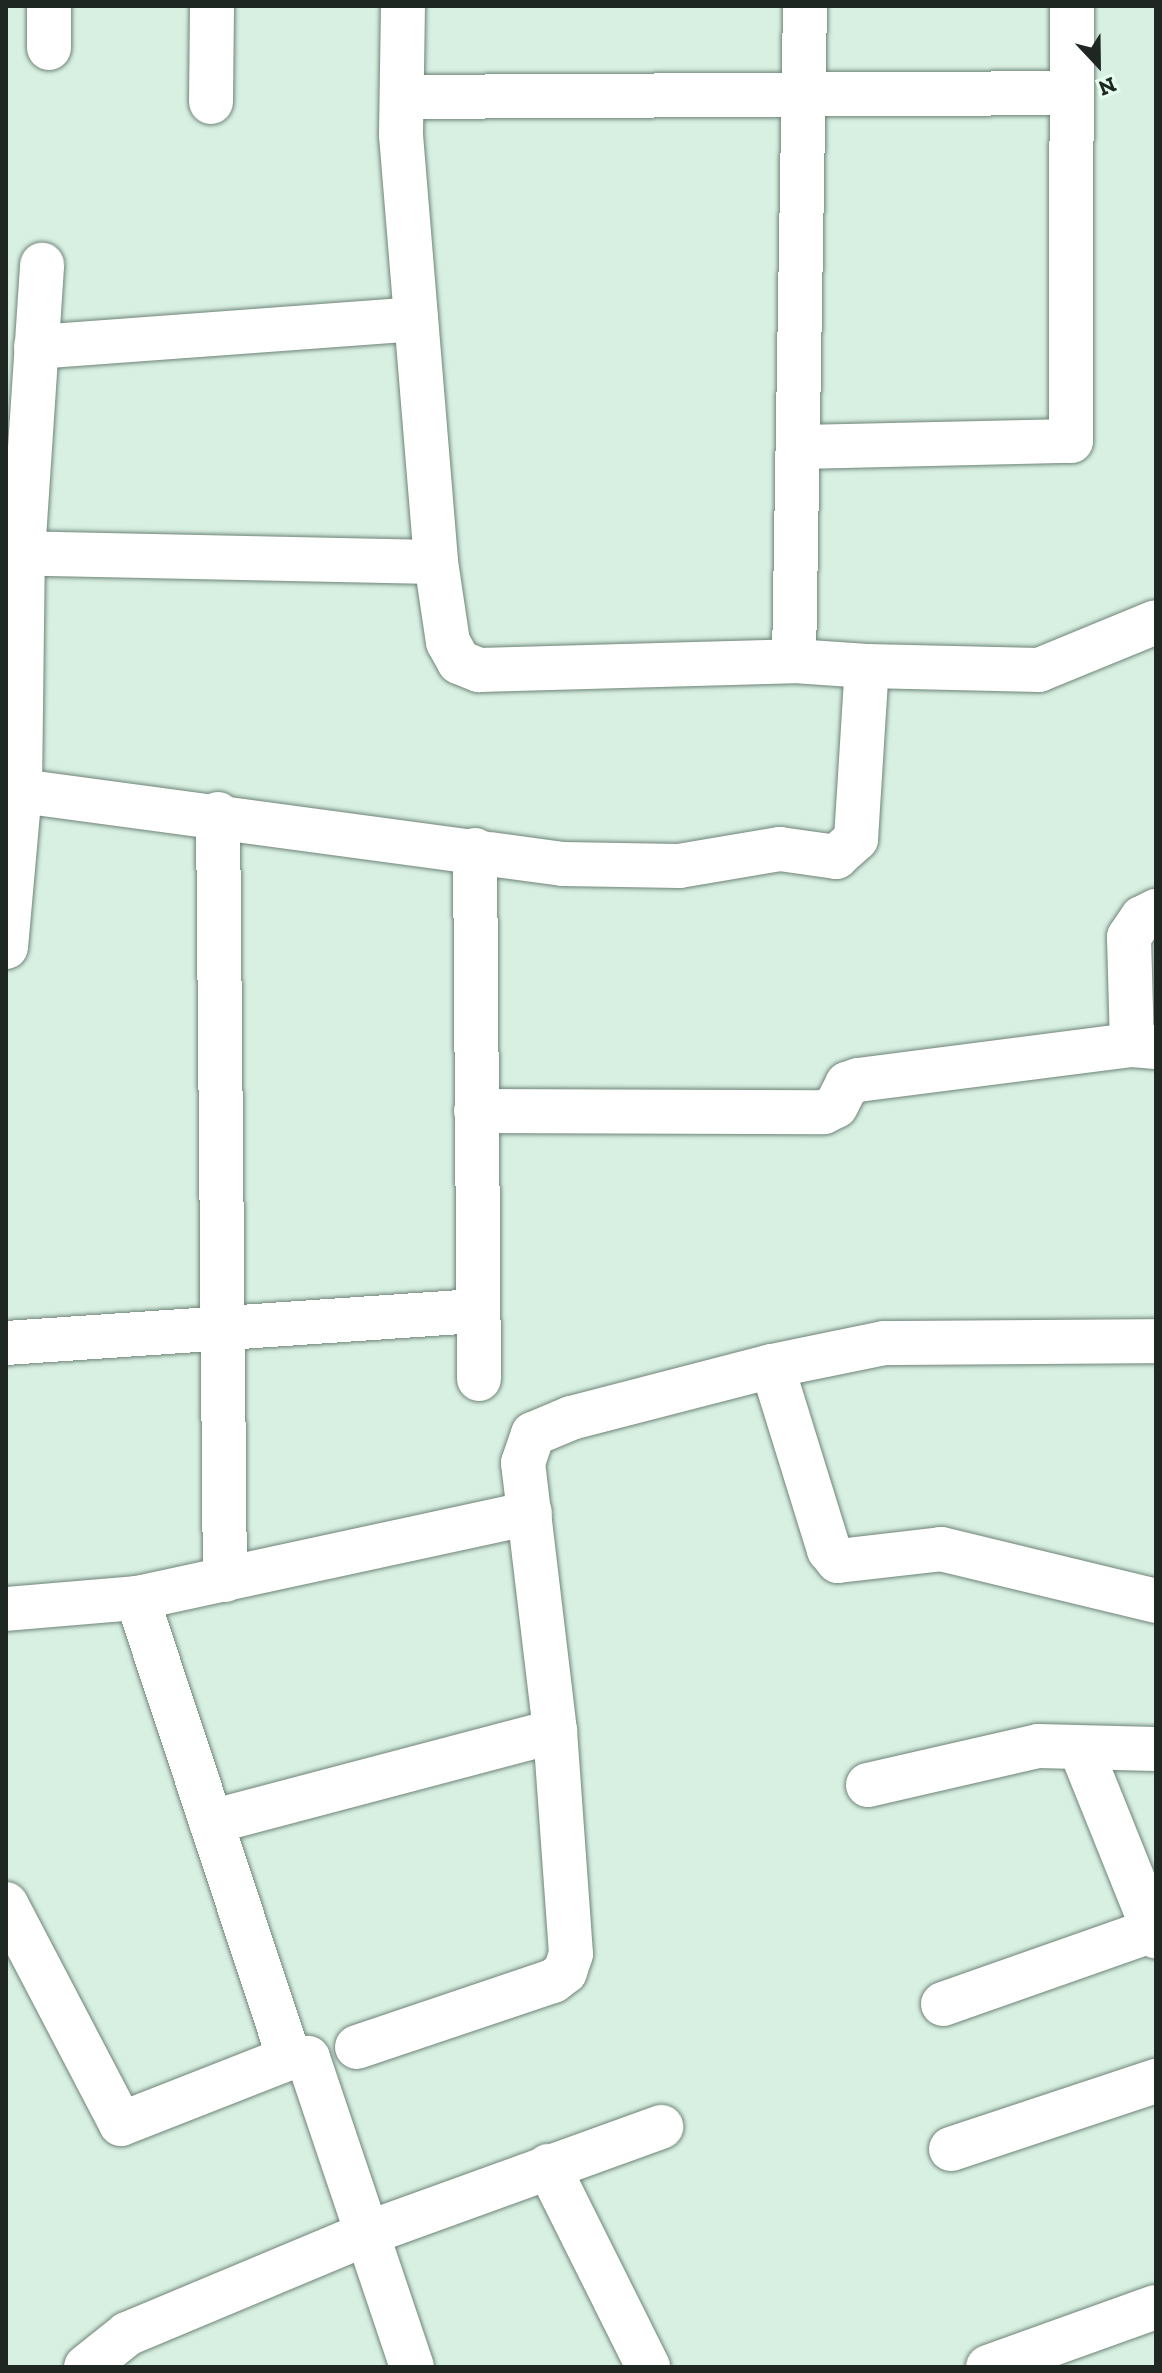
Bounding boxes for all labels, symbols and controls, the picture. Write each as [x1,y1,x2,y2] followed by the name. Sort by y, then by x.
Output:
[1058,24,1138,104] north arrow
[1094,71,1120,102] text: N

